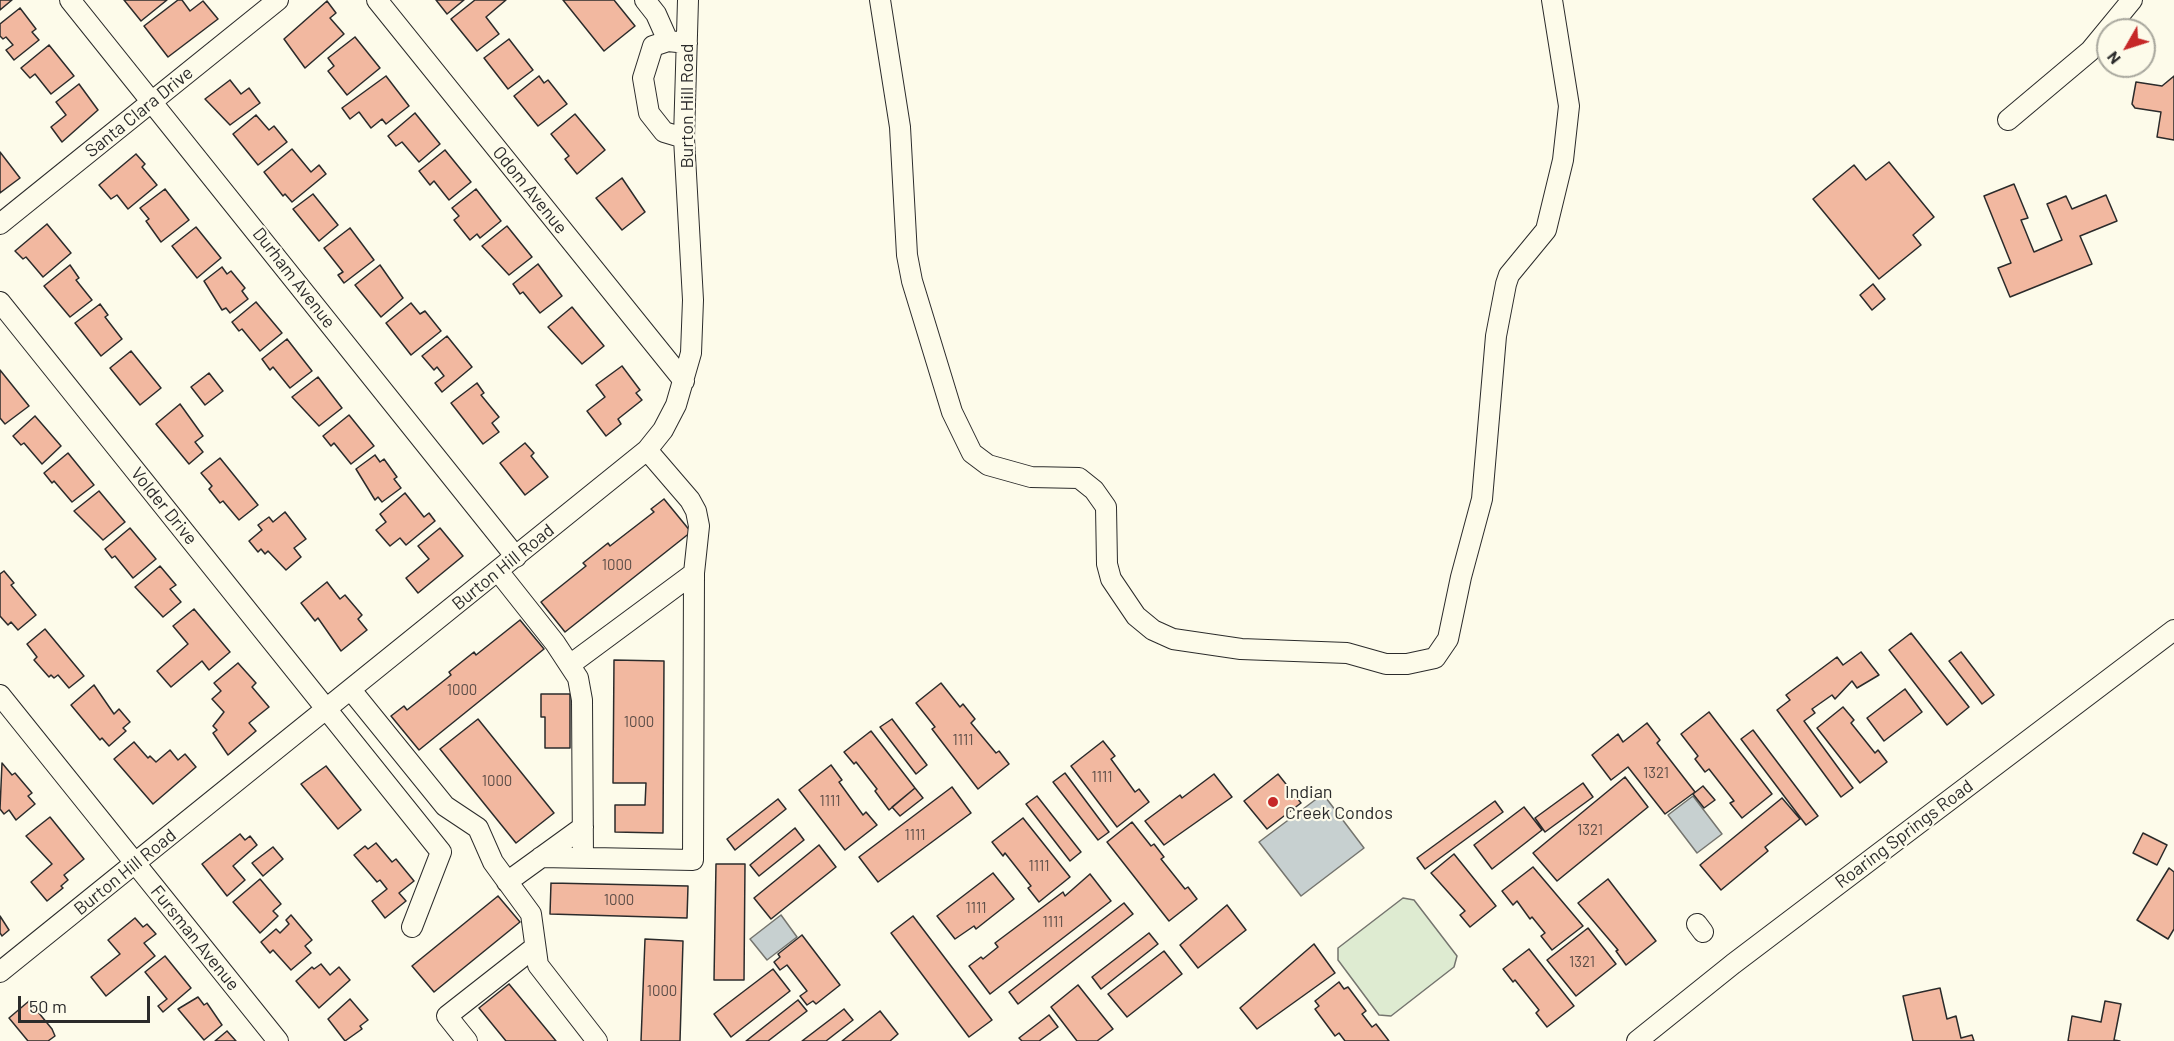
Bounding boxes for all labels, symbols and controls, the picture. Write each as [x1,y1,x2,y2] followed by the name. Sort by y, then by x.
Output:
[2096,18,2156,78] north arrow
[676,44,698,168] street label: Burton Hill Road
[2102,48,2124,69] text: N
[81,62,197,162] street label: Santa Clara Drive
[488,142,572,238] street label: Odom Avenue
[248,223,340,333] street label: Durham Avenue
[126,463,202,549] street label: Volder Drive
[448,519,558,615] street label: Burton Hill Road
[602,556,632,574] house number: 1000
[447,681,477,699] house number: 1000
[624,713,654,731] house number: 1000
[952,731,974,749] house number: 1111
[1643,764,1669,782] house number: 1321
[1091,768,1113,786] house number: 1111
[482,772,512,790] house number: 1000
[1831,775,1977,893] street label: Roaring Springs Road
[1285,781,1393,824] place label: Indian Creek Condos
[819,792,841,810] house number: 1111
[1266,795,1280,809] marker: Indian Creek Condos
[1577,821,1603,839] house number: 1321
[70,824,180,920] street label: Burton Hill Road
[904,826,926,844] house number: 1111
[1028,857,1050,875] house number: 1111
[146,881,244,995] street label: Fursman Avenue
[604,891,634,909] house number: 1000
[965,899,987,917] house number: 1111
[1042,913,1064,931] house number: 1111
[1569,953,1595,971] house number: 1321
[647,982,677,1000] house number: 1000
[21,984,153,1022] scale bar
[29,995,67,1017] text: 50 m

